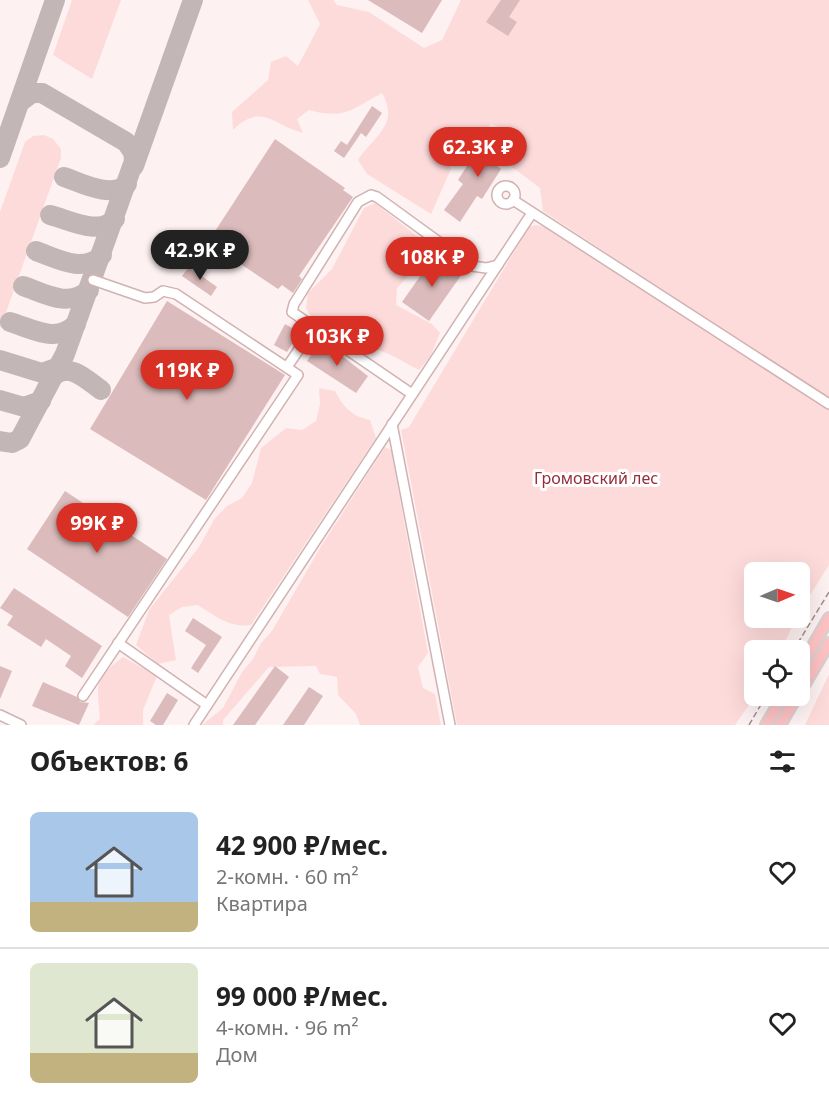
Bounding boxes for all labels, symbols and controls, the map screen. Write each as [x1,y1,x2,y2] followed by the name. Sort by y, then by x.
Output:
[423,127,533,178] pin: 62.3K ₽
[443,133,513,160] text: 62.3K ₽
[145,230,255,281] pin: 42.9K ₽
[165,236,235,263] text: 42.9K ₽
[383,237,481,288] pin: 108K ₽
[400,243,464,270] text: 108K ₽
[288,316,386,367] pin: 103K ₽
[305,322,369,349] text: 103K ₽
[138,350,236,401] pin: 119K ₽
[155,356,219,383] text: 119K ₽
[534,467,658,489] park label: Громовский лес
[55,503,139,554] pin: 99K ₽
[70,509,124,536] text: 99K ₽
[744,562,810,628] north arrow
[744,562,810,706] map controls
[744,640,810,706] button: locate
[30,743,188,779] text: Объектов: 6
[766,745,799,778] icon: filters
[216,827,388,863] text: 42 900 ₽/мес.
[78,836,150,908] icon: home
[766,856,799,889] icon: heart
[216,863,359,890] text: 2-комн. · 60 m²
[216,890,308,917] text: Квартира
[216,978,388,1014] text: 99 000 ₽/мес.
[78,987,150,1059] icon: home
[766,1007,799,1040] icon: heart
[216,1014,359,1041] text: 4-комн. · 96 m²
[216,1041,258,1068] text: Дом

